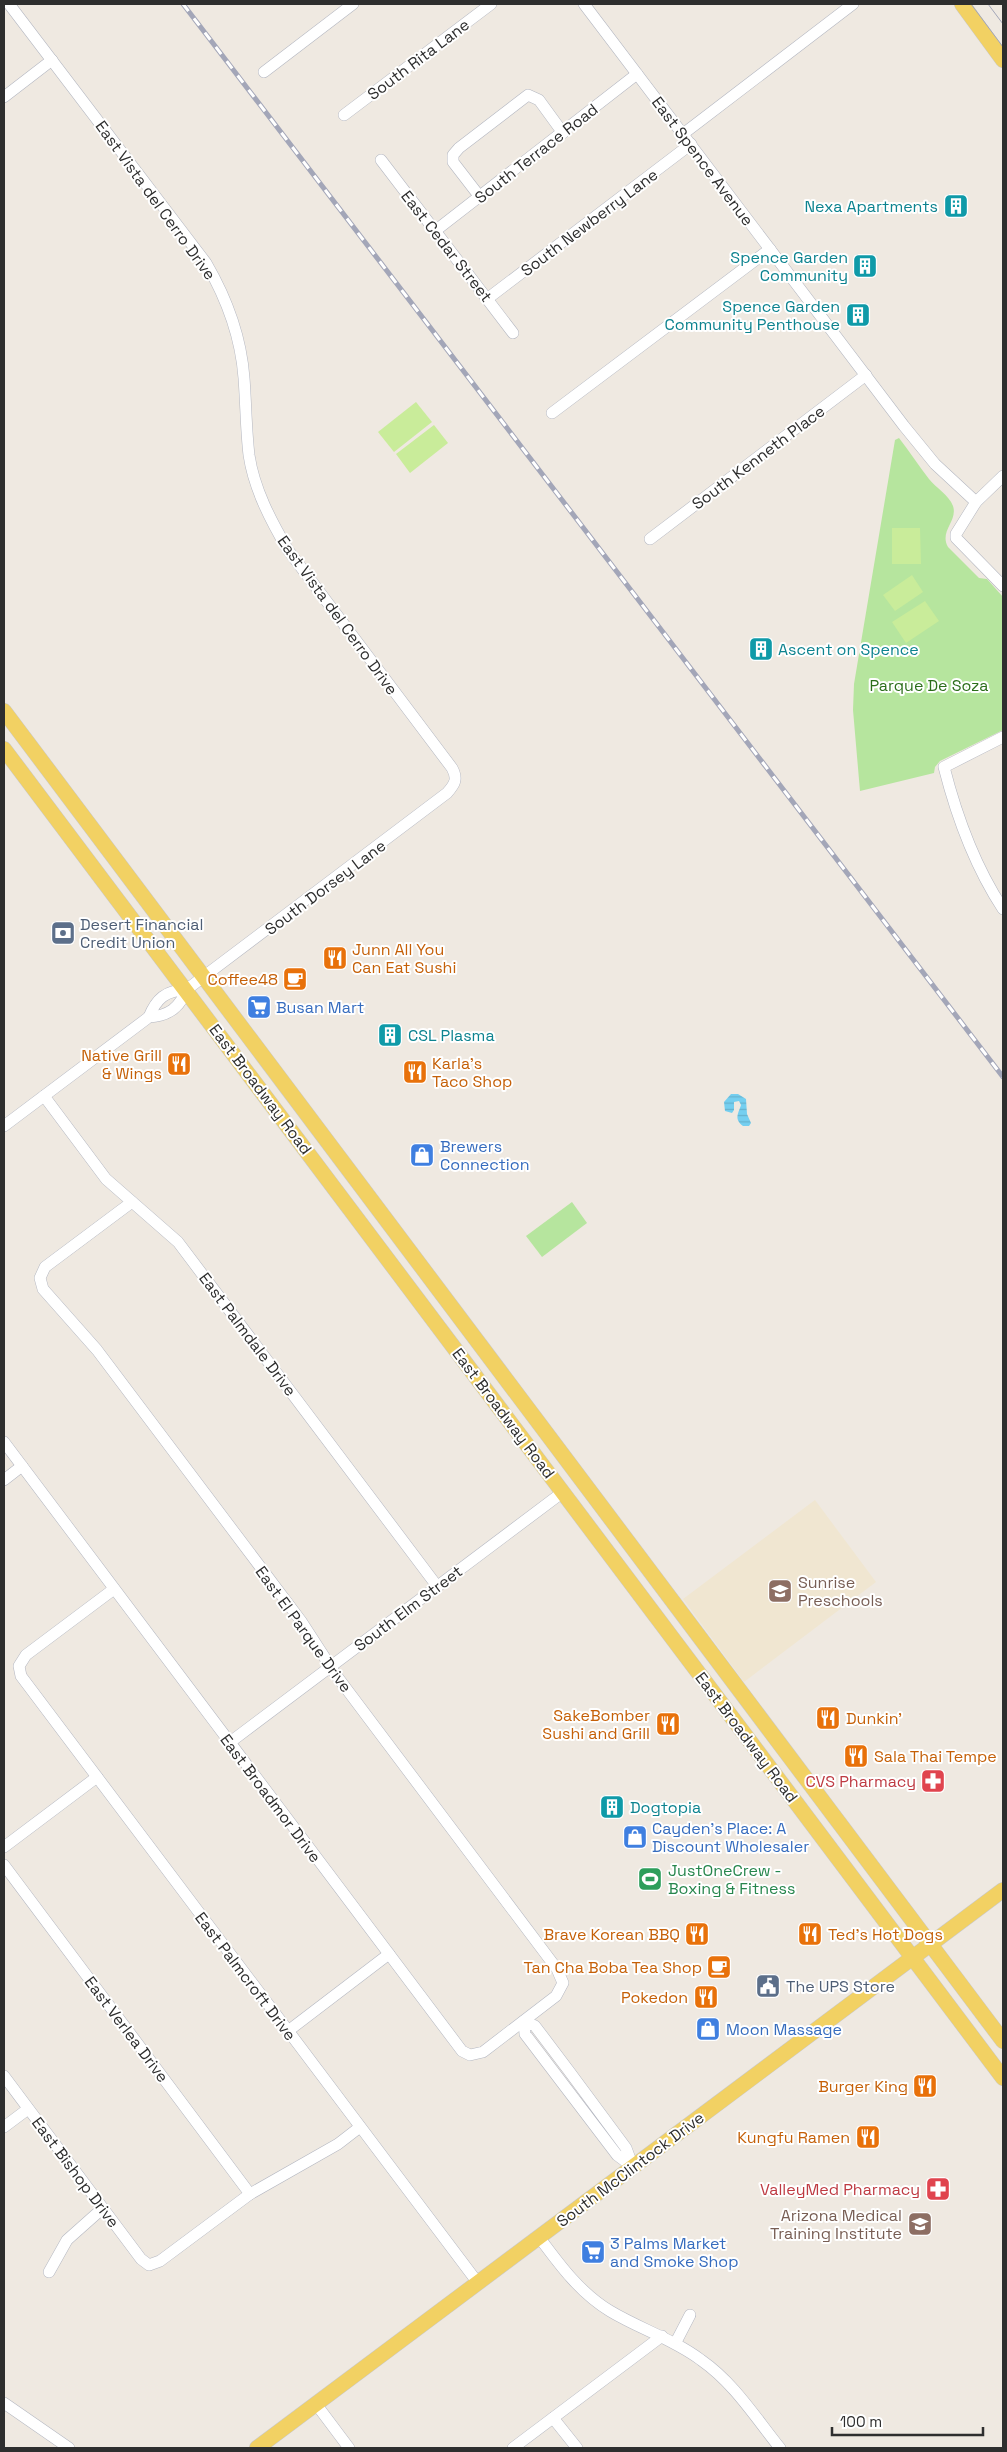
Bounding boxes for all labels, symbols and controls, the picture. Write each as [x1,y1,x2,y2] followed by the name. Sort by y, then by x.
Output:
[363,14,474,105] street label: South Rita Lane
[647,92,758,230] street label: East Spence Avenue
[470,99,602,208] street label: South Terrace Road
[91,116,221,284] street label: East Vista del Cerro Drive
[517,164,662,281] street label: South Newberry Lane
[396,186,497,306] street label: East Cedar Street
[943,193,969,219] building icon: Nexa Apartments
[804,196,938,217] place label: Nexa Apartments
[730,247,848,286] place label: Spence Garden Community
[852,253,878,279] building icon: Spence Garden Community
[664,296,840,335] place label: Spence Garden Community Penthouse
[845,302,871,328] building icon: Spence Garden Community Penthouse
[688,400,829,514] street label: South Kenneth Place
[273,531,403,699] street label: East Vista del Cerro Drive
[748,636,774,662] building icon: Ascent on Spence
[778,639,919,660] place label: Ascent on Spence
[869,675,989,696] park label: Parque De Soza
[261,835,390,940] street label: South Dorsey Lane
[80,914,203,953] place label: Desert Financial Credit Union
[50,920,76,946] bank icon: Desert Financial Credit Union
[352,939,456,978] place label: Junn All You Can Eat Sushi
[322,945,348,971] restaurant icon: Junn All You Can Eat Sushi
[282,966,308,992] cafe icon: Coffee48
[207,969,278,990] place label: Coffee48
[246,994,272,1020] supermarket icon: Busan Mart
[276,997,364,1018] place label: Busan Mart
[205,1020,317,1159] street label: East Broadway Road
[377,1022,403,1048] building icon: CSL Plasma
[408,1025,495,1046] place label: CSL Plasma
[81,1045,162,1084] place label: Native Grill & Wings
[166,1051,192,1077] restaurant icon: Native Grill & Wings
[432,1053,512,1092] place label: Karla’s Taco Shop
[402,1059,428,1085] restaurant icon: Karla’s Taco Shop
[440,1136,529,1175] place label: Brewers Connection
[409,1142,435,1168] shop icon: Brewers Connection
[194,1268,301,1400] street label: East Palmdale Drive
[448,1344,560,1483] street label: East Broadway Road
[350,1561,467,1656] street label: South Elm Street
[251,1562,357,1697] street label: East El Parque Drive
[798,1572,883,1611] place label: Sunrise Preschools
[767,1578,793,1604] school or university icon: Sunrise Preschools
[691,1668,803,1807] street label: East Broadway Road
[542,1705,650,1744] place label: SakeBomber Sushi and Grill
[815,1705,841,1731] restaurant icon: Dunkin'
[846,1708,902,1729] place label: Dunkin'
[655,1711,681,1737] restaurant icon: SakeBomber Sushi and Grill
[215,1730,326,1867] street label: East Broadmor Drive
[843,1743,869,1769] restaurant icon: Sala Thai Tempe
[874,1746,997,1767] place label: Sala Thai Tempe
[920,1768,946,1794] pharmacy icon: CVS Pharmacy
[805,1771,916,1792] place label: CVS Pharmacy
[599,1794,625,1820] building icon: Dogtopia
[630,1797,701,1818] place label: Dogtopia
[652,1818,809,1857] place label: Cayden's Place: A Discount Wholesaler
[622,1824,648,1850] shop icon: Cayden's Place: A Discount Wholesaler
[668,1860,795,1899] place label: JustOneCrew - Boxing & Fitness
[637,1866,663,1892] sports icon: JustOneCrew - Boxing & Fitness
[190,1908,301,2045] street label: East Palmcroft Drive
[684,1921,710,1947] restaurant icon: Brave Korean BBQ
[797,1921,823,1947] restaurant icon: Ted's Hot Dogs
[543,1924,680,1945] place label: Brave Korean BBQ
[828,1924,943,1945] place label: Ted's Hot Dogs
[706,1954,732,1980] cafe icon: Tan Cha Boba Tea Shop
[523,1957,702,1978] place label: Tan Cha Boba Tea Shop
[80,1972,173,2087] street label: East Verlea Drive
[755,1973,781,1999] public building icon: The UPS Store
[786,1976,895,1997] place label: The UPS Store
[693,1984,719,2010] restaurant icon: Pokedon
[621,1987,688,2008] place label: Pokedon
[695,2016,721,2042] shop icon: Moon Massage
[726,2019,842,2040] place label: Moon Massage
[912,2073,938,2099] restaurant icon: Burger King
[818,2076,908,2097] place label: Burger King
[552,2107,708,2232] street label: South McClintock Drive
[27,2113,124,2232] street label: East Bishop Drive
[855,2124,881,2150] restaurant icon: Kungfu Ramen
[737,2127,850,2148] place label: Kungfu Ramen
[925,2176,951,2202] pharmacy icon: ValleyMed Pharmacy
[760,2179,920,2200] place label: ValleyMed Pharmacy
[770,2205,902,2244] place label: Arizona Medical Training Institute
[907,2211,933,2237] school or university icon: Arizona Medical Training Institute
[610,2233,738,2272] place label: 3 Palms Market and Smoke Shop
[580,2239,606,2265] supermarket icon: 3 Palms Market and Smoke Shop
[832,2404,983,2436] scale bar
[840,2412,882,2431] text: 100 m

